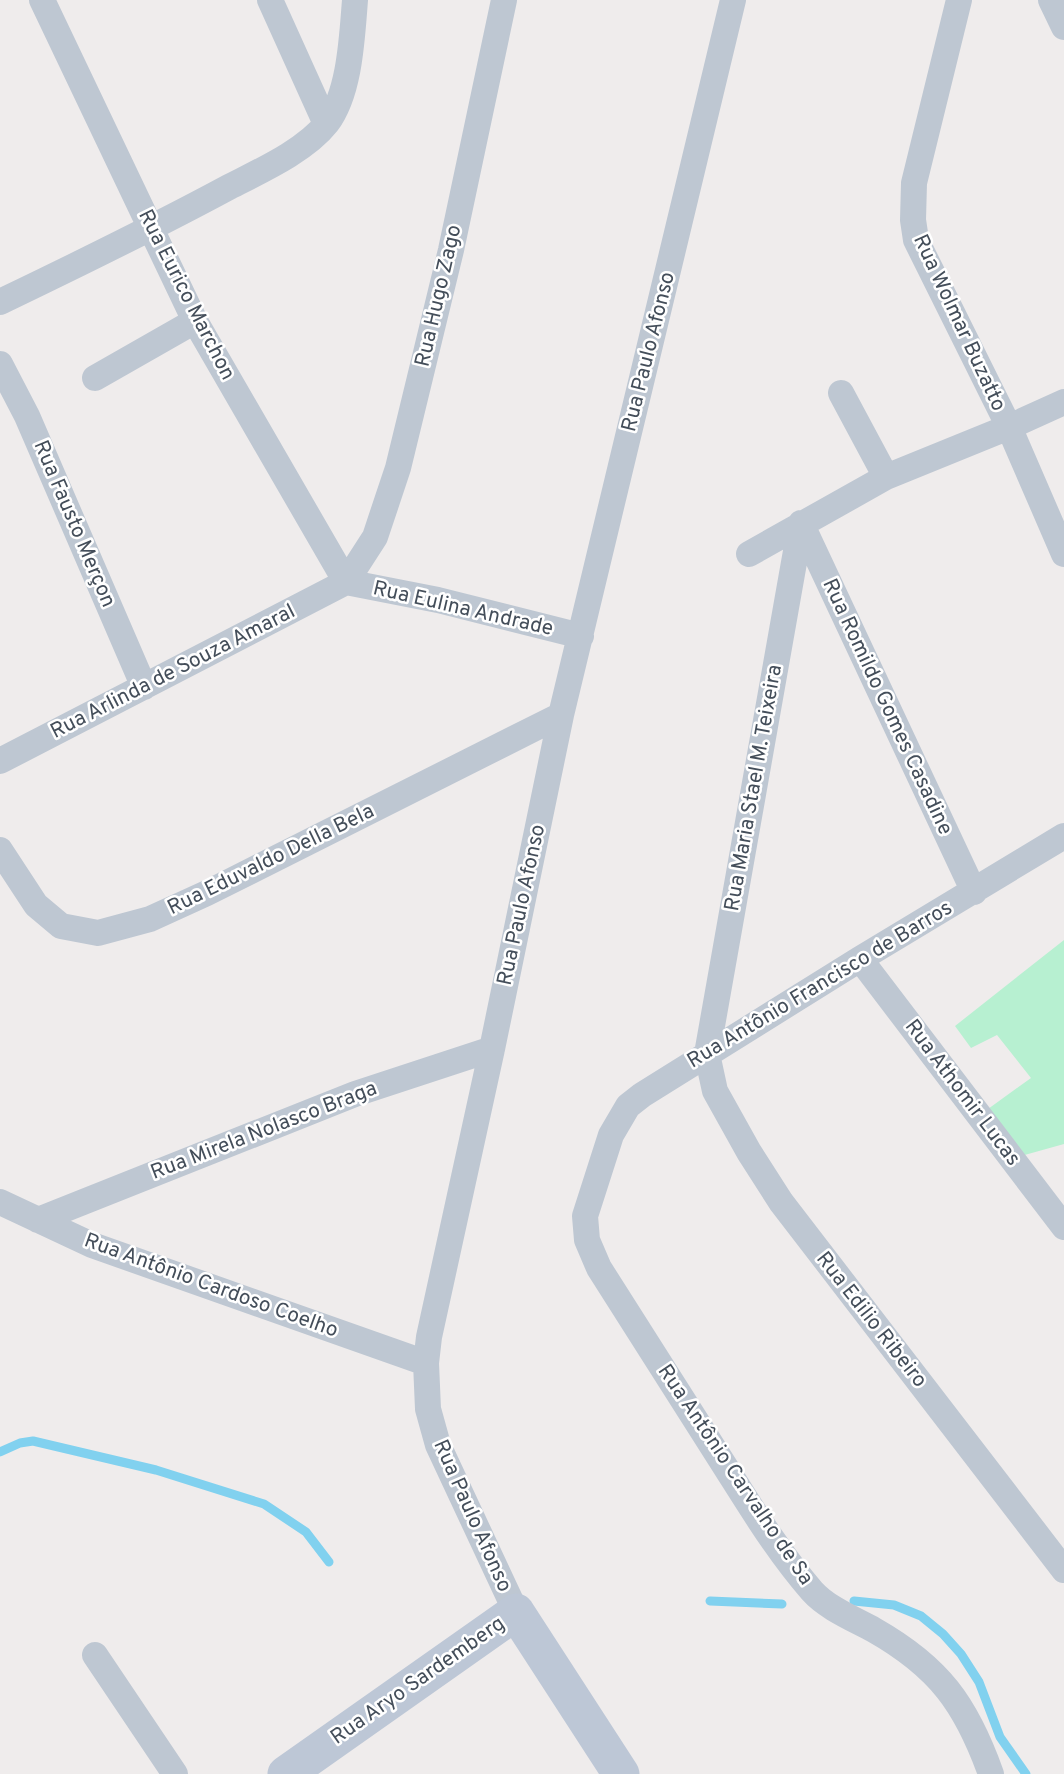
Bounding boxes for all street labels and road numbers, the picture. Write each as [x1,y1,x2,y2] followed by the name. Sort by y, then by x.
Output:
[131,205,241,385] street label: Rua Eurico Marchon
[410,222,468,370] street label: Rua Hugo Zago
[906,230,1012,416] street label: Rua Wolmar Buzatto
[616,269,682,435] street label: Rua Paulo Afonso
[27,436,121,612] street label: Rua Fausto Merçon
[816,574,958,840] street label: Rua Romildo Gomes Casadine
[370,575,556,643] street label: Rua Eulina Andrade
[46,598,300,746] street label: Rua Arlinda de Souza Amaral
[719,663,789,913] street label: Rua Maria Stael M. Teixeira
[163,798,379,922] street label: Rua Eduvaldo Della Bela
[492,822,552,988] street label: Rua Paulo Afonso
[683,895,957,1075] street label: Rua Antônio Francisco de Barros
[898,1014,1026,1172] street label: Rua Athomir Lucas
[147,1075,381,1187] street label: Rua Mirela Nolasco Braga
[80,1227,342,1345] street label: Rua Antônio Cardoso Coelho
[809,1246,933,1394] street label: Rua Edilio Ribeiro
[651,1359,819,1591] street label: Rua Antônio Carvalho de Sa
[426,1436,518,1596] street label: Rua Paulo Afonso
[326,1611,510,1751] street label: Rua Aryo Sardemberg

